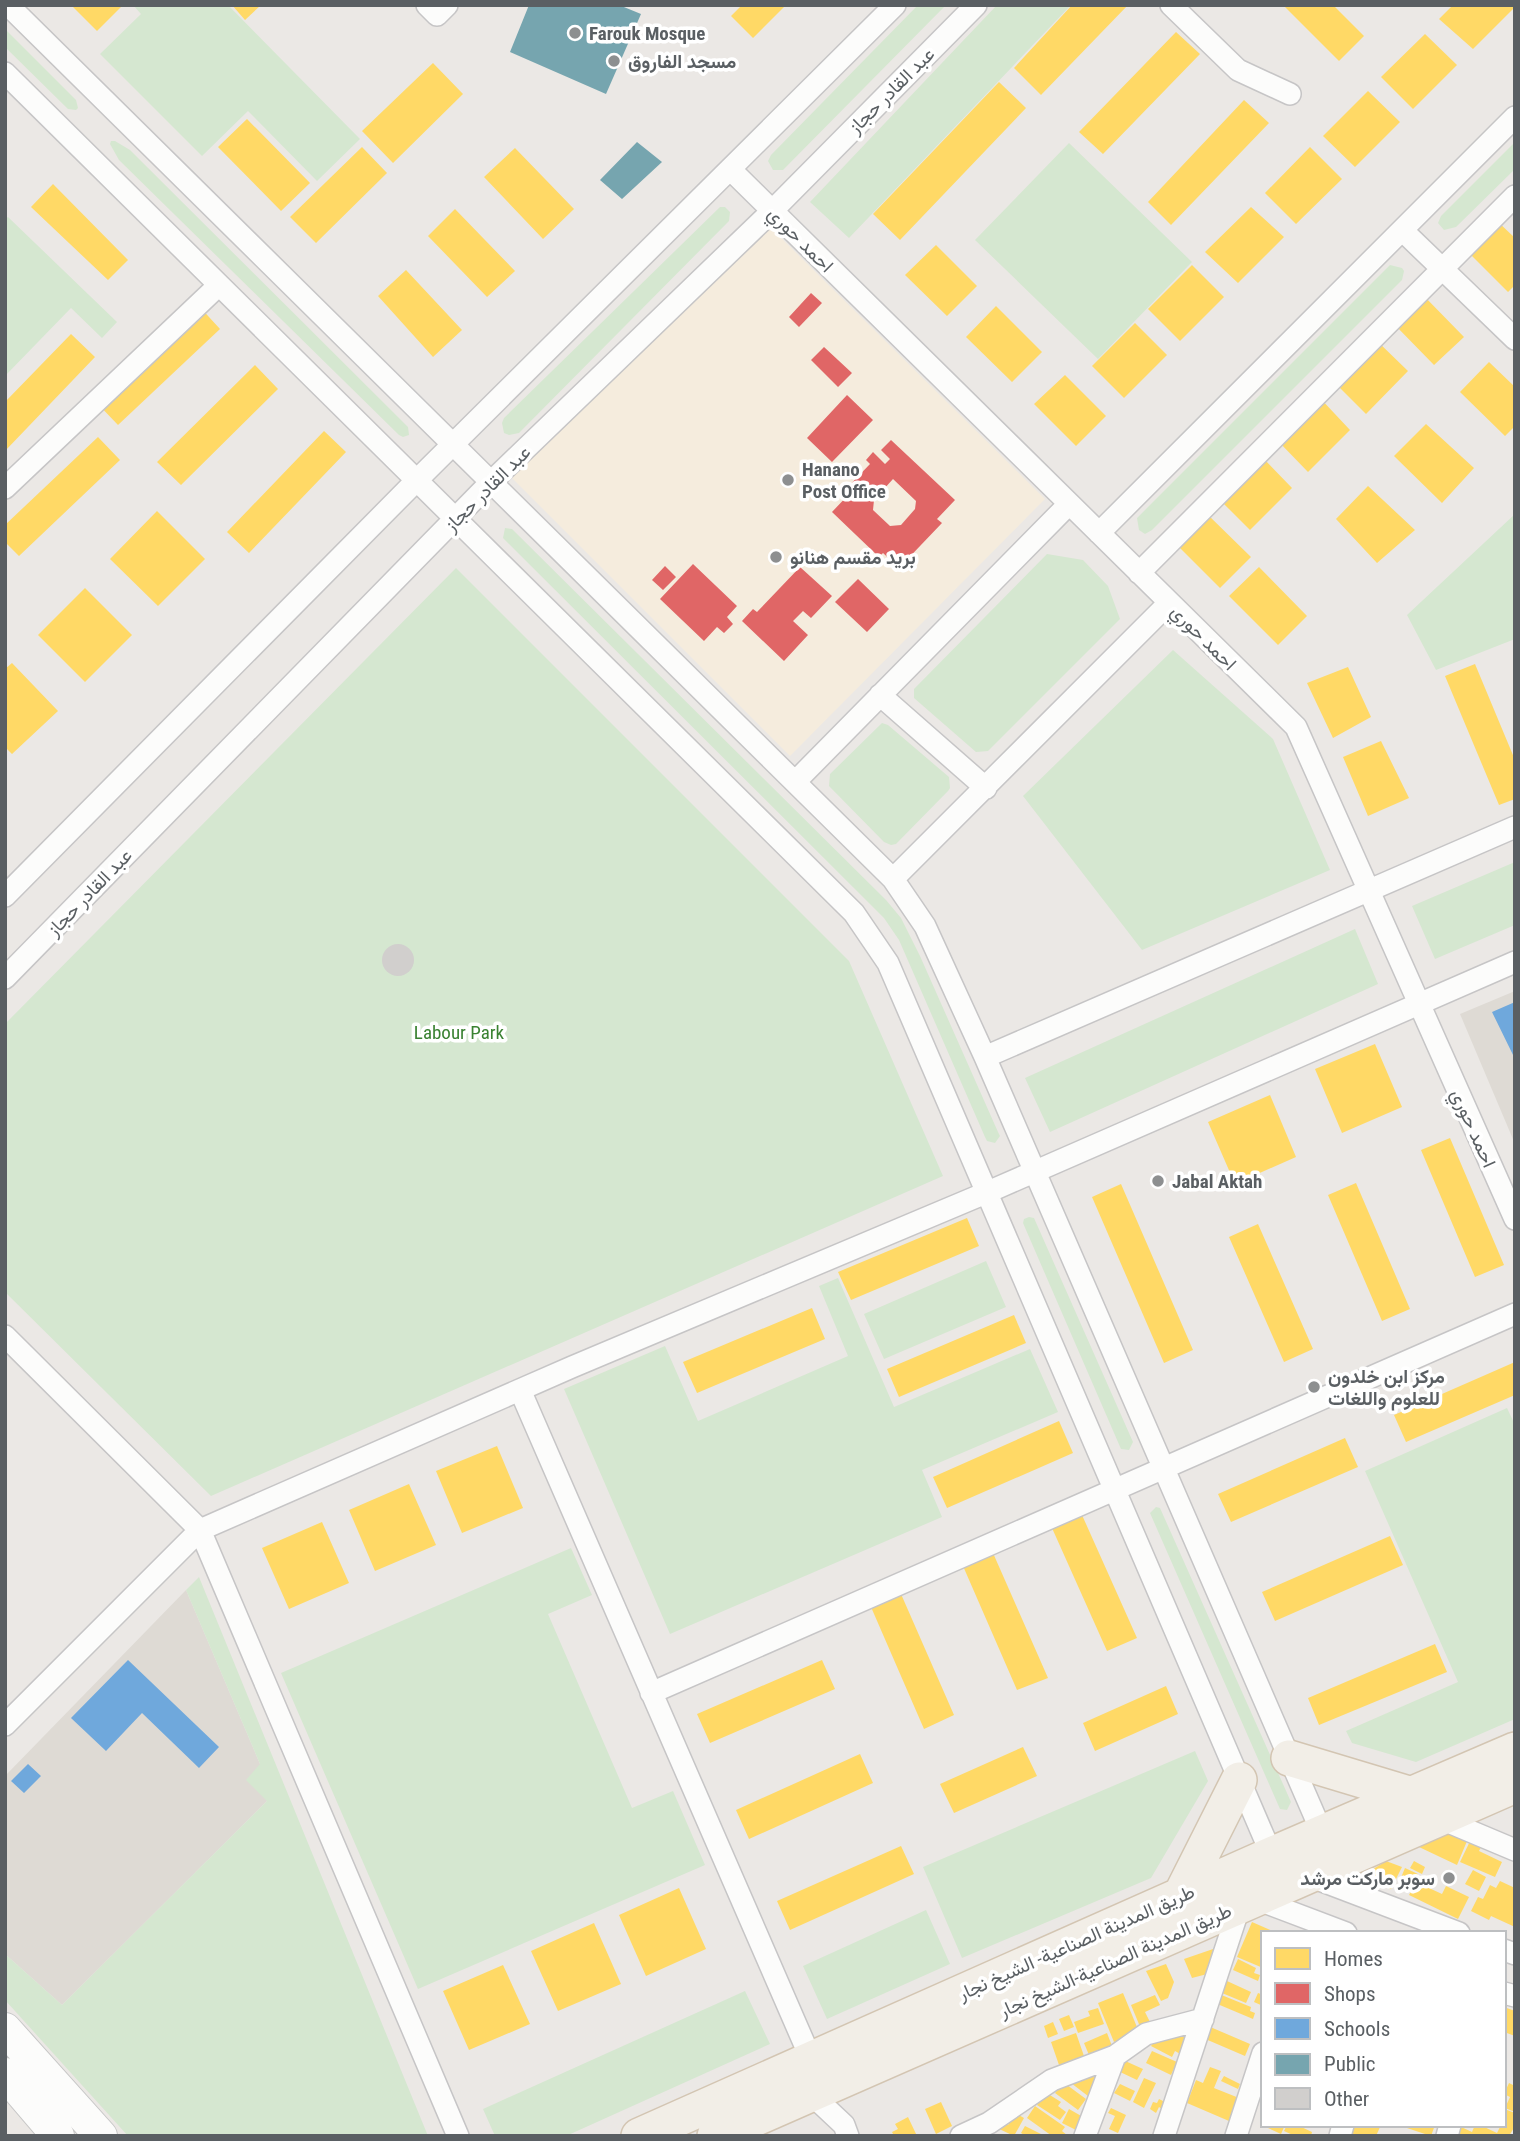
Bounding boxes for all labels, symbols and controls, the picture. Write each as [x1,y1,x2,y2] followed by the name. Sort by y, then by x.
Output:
[589,22,705,45] place label: Farouk Mosque
[567,25,583,41] marker: Farouk Mosque
[843,42,939,139] street label: عبد القادر حجاز
[628,50,736,74] place label: مسجد الفاروق
[606,53,622,69] marker: مسجد الفاروق
[760,202,838,280] street label: احمد حوري
[439,440,535,537] street label: عبد القادر حجاز
[802,458,886,503] place label: Hanano Post Office
[780,472,796,488] marker: Hanano Post Office
[790,546,916,570] place label: بريد مقسم هنانو
[768,549,784,565] marker: بريد مقسم هنانو
[1163,600,1241,678] street label: احمد حوري
[41,844,137,941] street label: عبد القادر حجاز
[414,1021,505,1044] park label: Labour Park
[1442,1085,1501,1173] street label: احمد حوري
[1172,1170,1262,1193] place label: Jabal Aktah
[1150,1173,1166,1189] marker: Jabal Aktah
[1328,1365,1445,1411] place label: مركز ابن خلدون للعلوم واللغات
[1306,1379,1322,1395] marker: مركز ابن خلدون للعلوم واللغات
[1300,1867,1435,1891] place label: سوبر ماركت مرشد
[1441,1870,1457,1886] marker: سوبر ماركت مرشد
[953,1880,1199,2007] street label: طريق المدينة الصناعية- الشيخ نجار
[994,1899,1236,2024] street label: طريق المدينة الصناعية-الشيخ نجار
[1261,1931,1506,2127] legend
[1324,1947,1383,1971] text: Homes
[1324,1982,1376,2006] text: Shops
[1324,2017,1390,2041] text: Schools
[1324,2052,1376,2076] text: Public
[1324,2087,1369,2111] text: Other

